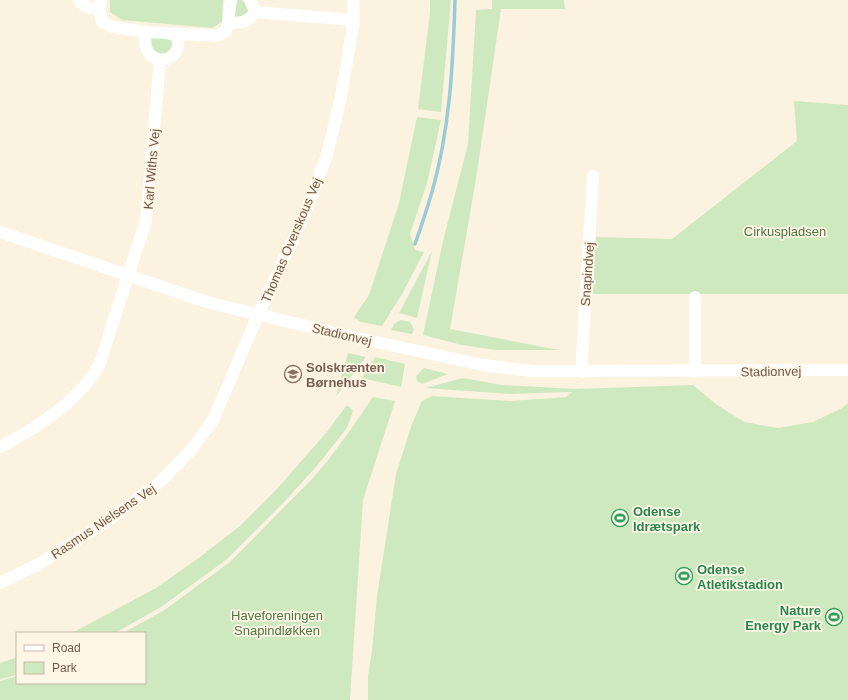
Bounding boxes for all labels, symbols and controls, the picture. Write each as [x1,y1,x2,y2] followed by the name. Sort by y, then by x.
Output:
[141,128,163,210] street label: Karl Withs Vej
[258,175,325,305] street label: Thomas Overskous Vej
[744,224,826,239] park label: Cirkuspladsen
[578,241,597,307] street label: Snapindvej
[311,320,373,349] street label: Stadionvej
[306,360,385,390] place label: Solskrænten Børnehus
[741,363,802,380] street label: Stadionvej
[283,364,303,384] school or university icon: Solskrænten Børnehus
[48,481,158,562] street label: Rasmus Nielsens Vej
[633,504,701,534] place label: Odense Idrætspark
[610,508,630,528] sports icon: Odense Idrætspark
[697,562,783,592] place label: Odense Atletikstadion
[674,566,694,586] sports icon: Odense Atletikstadion
[745,603,822,633] place label: Nature Energy Park
[824,607,844,627] sports icon: Nature Energy Park
[231,608,323,638] park label: Haveforeningen Snapindløkken
[16,632,146,684] legend
[52,641,81,655] text: Road
[52,661,78,675] text: Park

